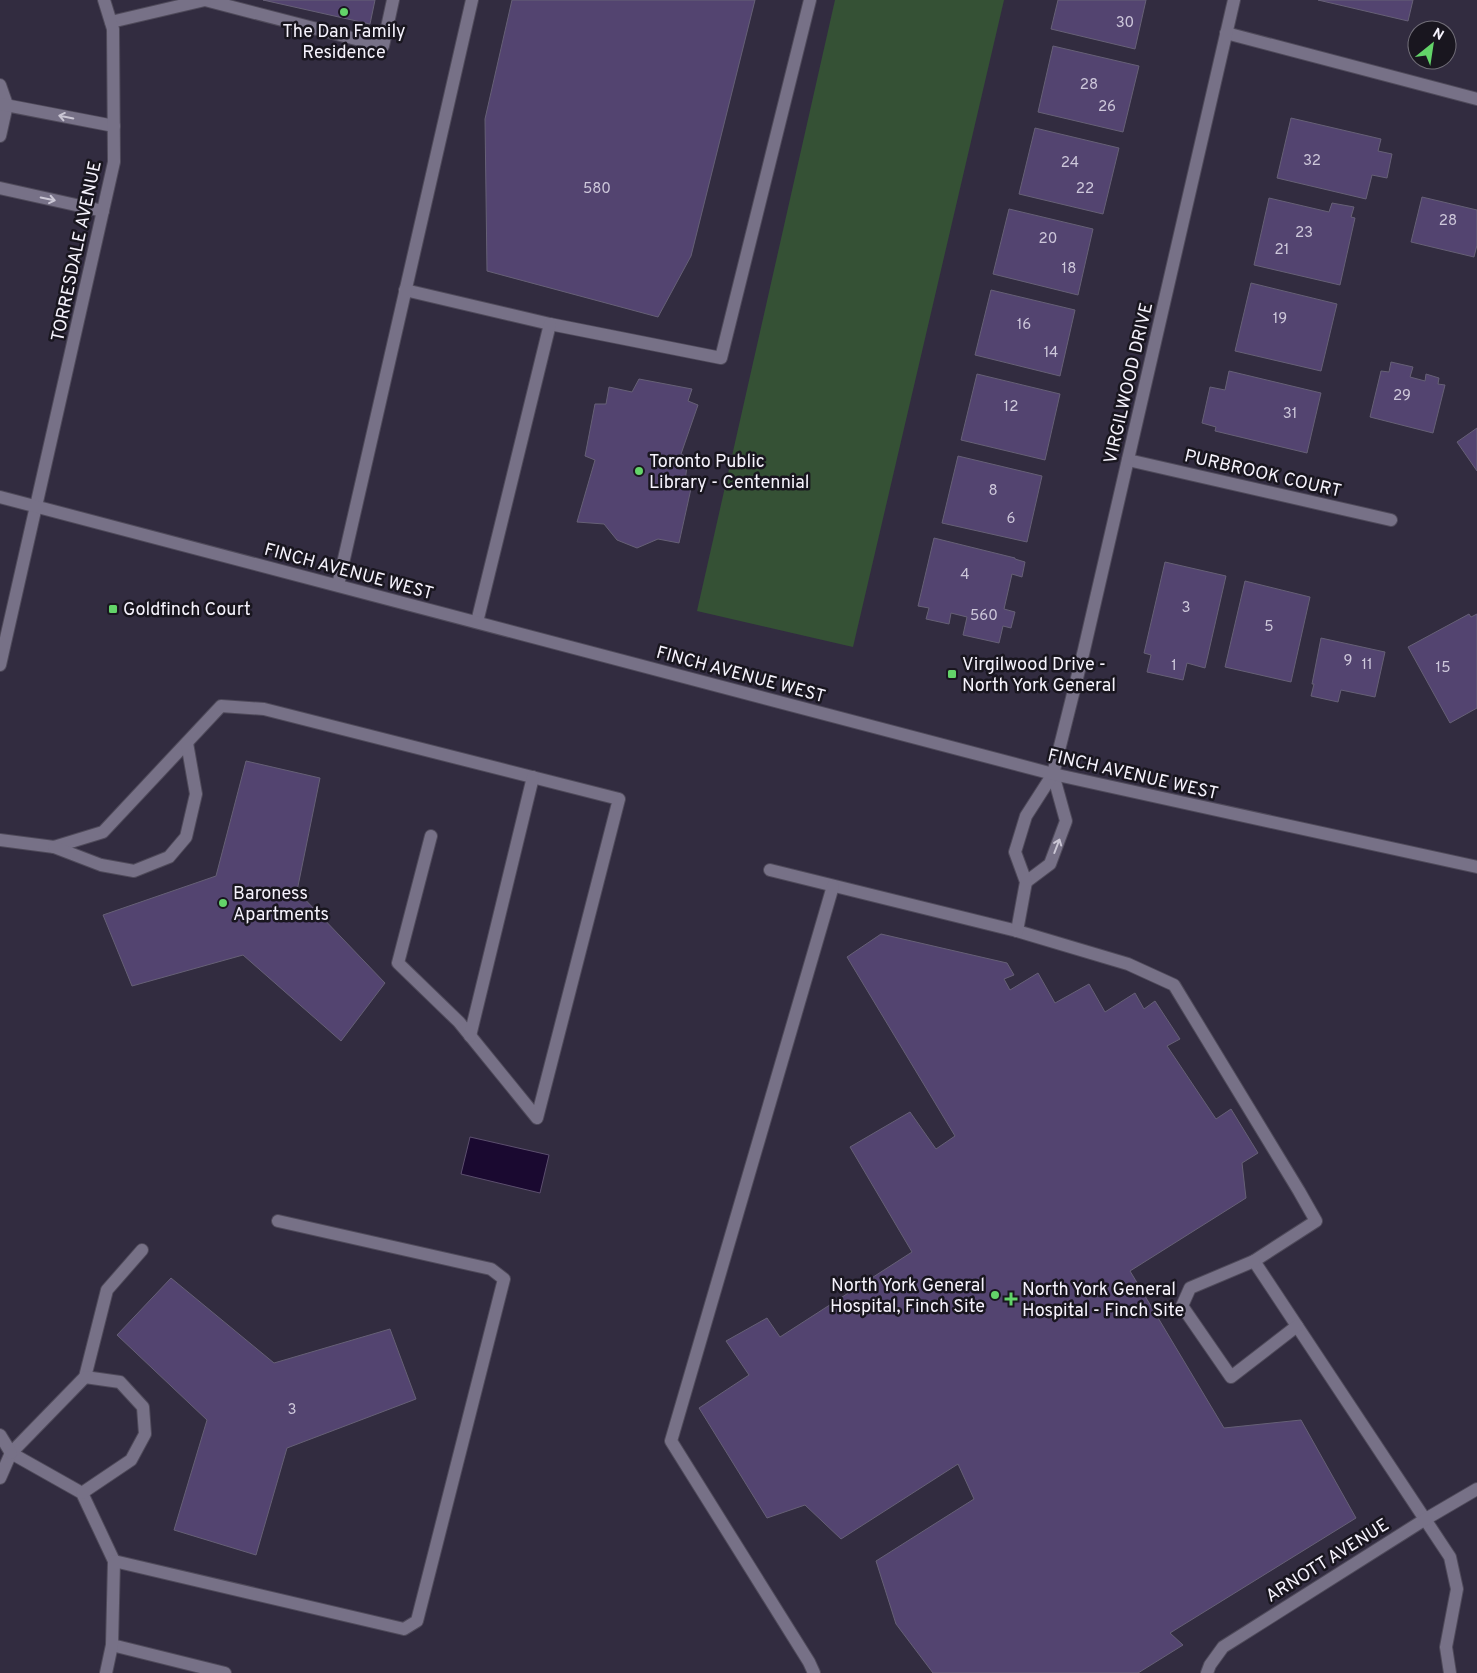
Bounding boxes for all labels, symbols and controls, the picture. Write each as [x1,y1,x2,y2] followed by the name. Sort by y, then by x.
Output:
[338,6,350,18] marker: The Dan Family Residence
[1116,14,1134,33] house number: 30
[1407,20,1457,70] north arrow
[282,21,406,65] place label: The Dan Family Residence
[1429,25,1446,45] text: N
[1080,76,1098,95] house number: 28
[1098,98,1116,117] house number: 26
[58,112,74,121] one-way arrow
[1303,152,1321,171] house number: 32
[1061,154,1079,173] house number: 24
[47,159,108,344] street label: TORRESDALE AVENUE
[583,180,611,199] house number: 580
[1076,180,1094,199] house number: 22
[39,194,55,204] one-way arrow
[1439,212,1457,231] house number: 28
[1295,224,1313,243] house number: 23
[1039,230,1057,249] house number: 20
[1275,241,1289,260] house number: 21
[1062,260,1076,279] house number: 18
[1100,300,1159,466] street label: VIRGILWOOD DRIVE
[1273,310,1287,329] house number: 19
[1017,316,1031,335] house number: 16
[1044,344,1058,363] house number: 14
[1393,387,1411,406] house number: 29
[1004,398,1018,417] house number: 12
[1283,405,1297,424] house number: 31
[1182,445,1343,504] street label: PURBROOK COURT
[649,451,810,495] place label: Toronto Public Library - Centennial
[633,465,645,477] marker: Toronto Public Library - Centennial
[988,482,998,501] house number: 8
[1007,510,1016,529] house number: 6
[261,539,436,606] street label: FINCH AVENUE WEST
[960,566,970,585] house number: 4
[123,599,251,622] place label: Goldfinch Court
[1181,599,1191,618] house number: 3
[107,603,119,615] marker: Goldfinch Court
[970,607,998,626] house number: 560
[1264,618,1274,637] house number: 5
[653,642,828,709] street label: FINCH AVENUE WEST
[1344,652,1352,671] house number: 9
[962,654,1116,698] place label: Virgilwood Drive - North York General
[1361,656,1373,675] house number: 11
[1171,657,1177,676] house number: 1
[1436,659,1450,678] house number: 15
[946,668,958,680] marker: Virgilwood Drive - North York General
[1045,745,1220,806] street label: FINCH AVENUE WEST
[1053,839,1062,854] one-way arrow
[233,883,329,927] place label: Baroness Apartments
[217,897,229,909] marker: Baroness Apartments
[830,1275,985,1319] place label: North York General Hospital, Finch Site
[1022,1279,1184,1323] place label: North York General Hospital - Finch Site
[989,1289,1001,1301] marker: North York General Hospital, Finch Site
[1004,1292,1018,1306] marker: North York General Hospital - Finch Site
[287,1401,297,1420] house number: 3
[1262,1514,1394,1608] street label: ARNOTT AVENUE

